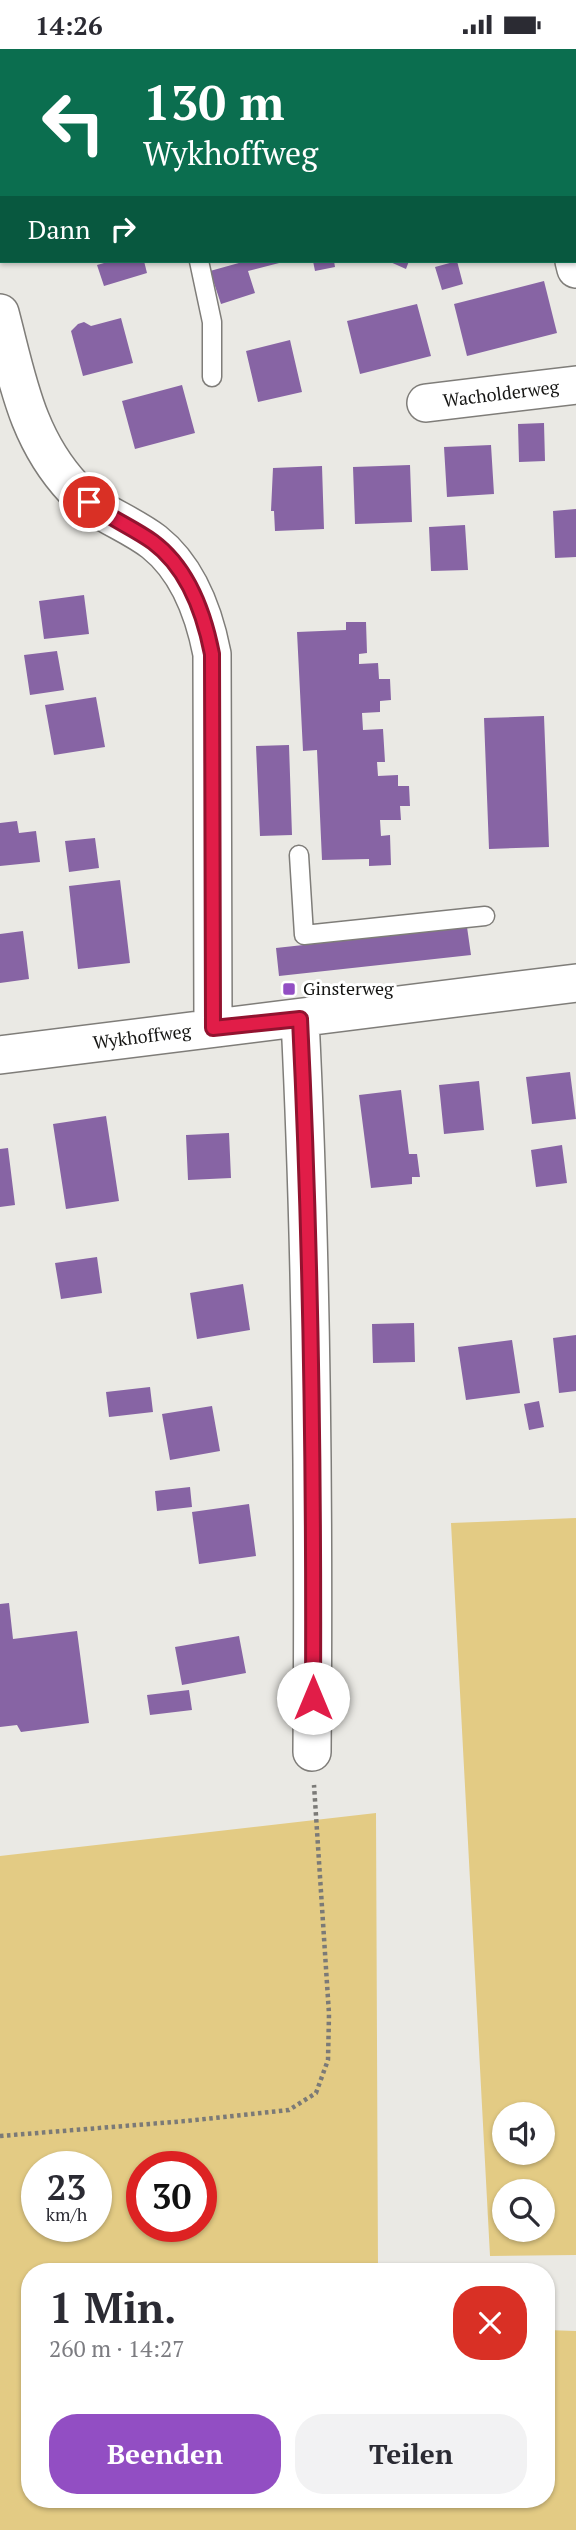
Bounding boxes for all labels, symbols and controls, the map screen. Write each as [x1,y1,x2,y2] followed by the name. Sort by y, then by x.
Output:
[35,8,103,42] text: 14:26
[143,69,285,134] text: 130 m
[28,77,119,168] icon: left
[143,132,318,174] text: Wykhoffweg
[104,210,142,248] icon: right
[28,212,90,246] text: Dann
[442,374,561,412] street label: Wacholderweg
[59,472,119,532] pin
[70,483,108,521] icon: arrive
[303,976,394,1000] place label: Ginsterweg
[281,981,297,997] marker: Ginsterweg
[92,1018,193,1054] street label: Wykhoffweg
[276,1661,350,1735] position arrow
[492,2102,555,2242] map controls
[492,2102,555,2165] button: sound
[126,2151,217,2242] speed limit sign: 30
[47,2164,86,2210] text: 23
[492,2179,555,2242] button: search
[46,2202,87,2226] text: km/h
[49,2279,177,2335] text: 1 Min.
[453,2286,527,2360] button: close
[49,2333,184,2364] text: 260 m · 14:27
[49,2414,281,2494] button: Beenden
[295,2414,527,2494] button: Teilen

